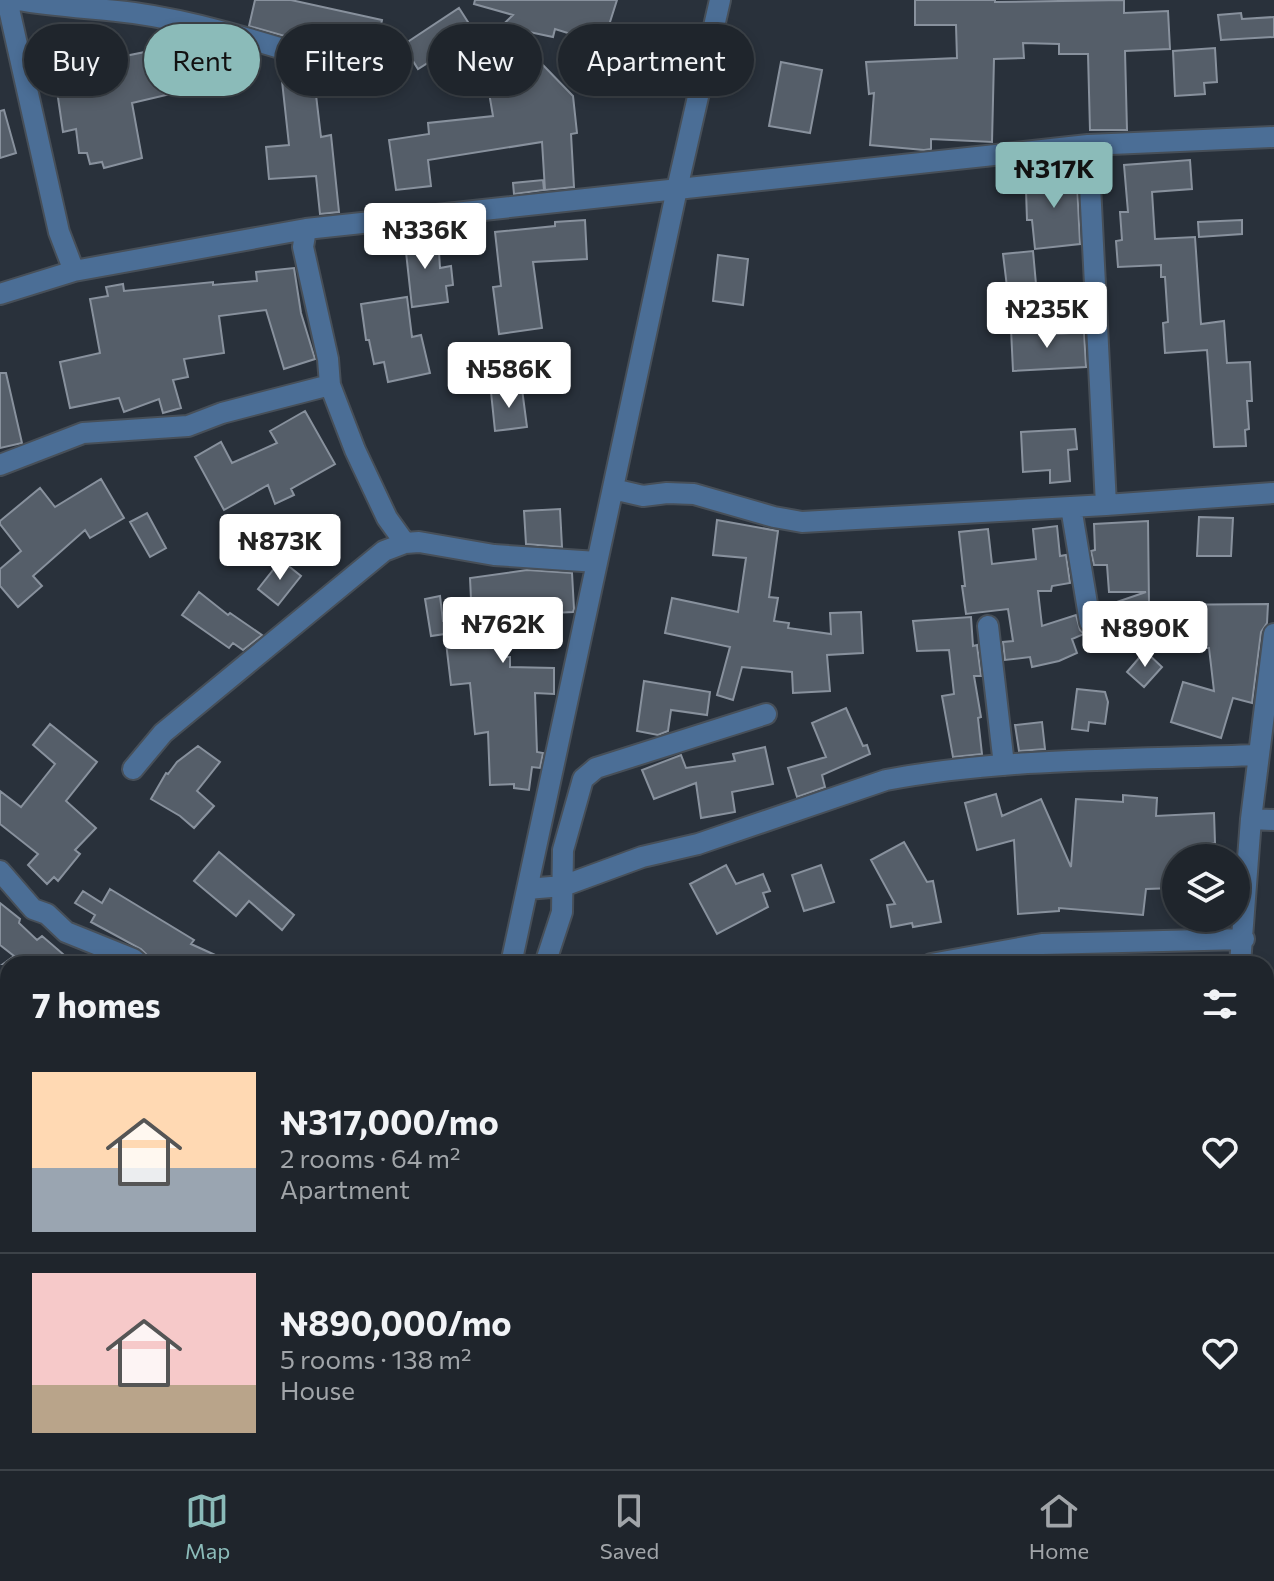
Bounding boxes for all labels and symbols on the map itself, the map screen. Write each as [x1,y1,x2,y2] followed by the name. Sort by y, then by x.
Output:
[998,142,1110,210] pin: ₦317K
[369,203,481,271] pin: ₦336K
[991,282,1103,350] pin: ₦235K
[453,342,565,410] pin: ₦586K
[224,514,336,582] pin: ₦873K
[447,597,559,665] pin: ₦762K
[1089,601,1201,669] pin: ₦890K

